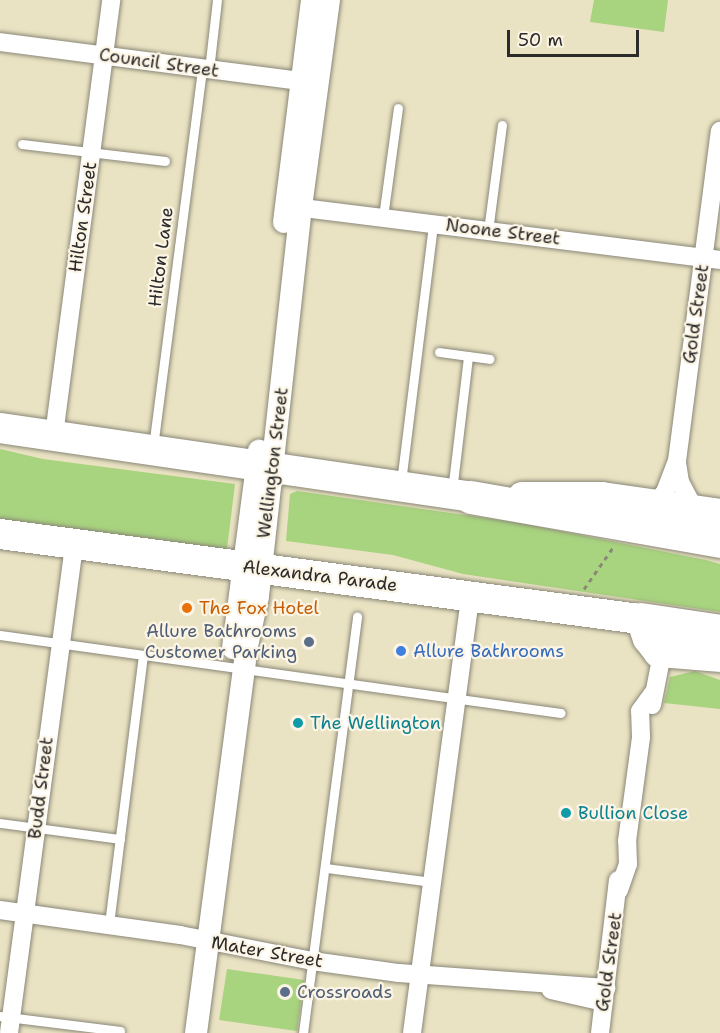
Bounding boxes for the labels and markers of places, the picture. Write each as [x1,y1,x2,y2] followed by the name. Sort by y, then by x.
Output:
[199,597,319,619] place label: The Fox Hotel
[180,601,194,615] marker: The Fox Hotel
[145,621,297,664] place label: Allure Bathrooms Customer Parking
[302,635,316,649] marker: Allure Bathrooms Customer Parking
[413,640,564,662] place label: Allure Bathrooms
[394,644,408,658] marker: Allure Bathrooms
[310,712,441,734] place label: The Wellington
[291,716,305,730] marker: The Wellington
[578,802,688,824] place label: Bullion Close
[559,806,573,820] marker: Bullion Close
[297,981,392,1003] place label: Crossroads
[278,985,292,999] marker: Crossroads

